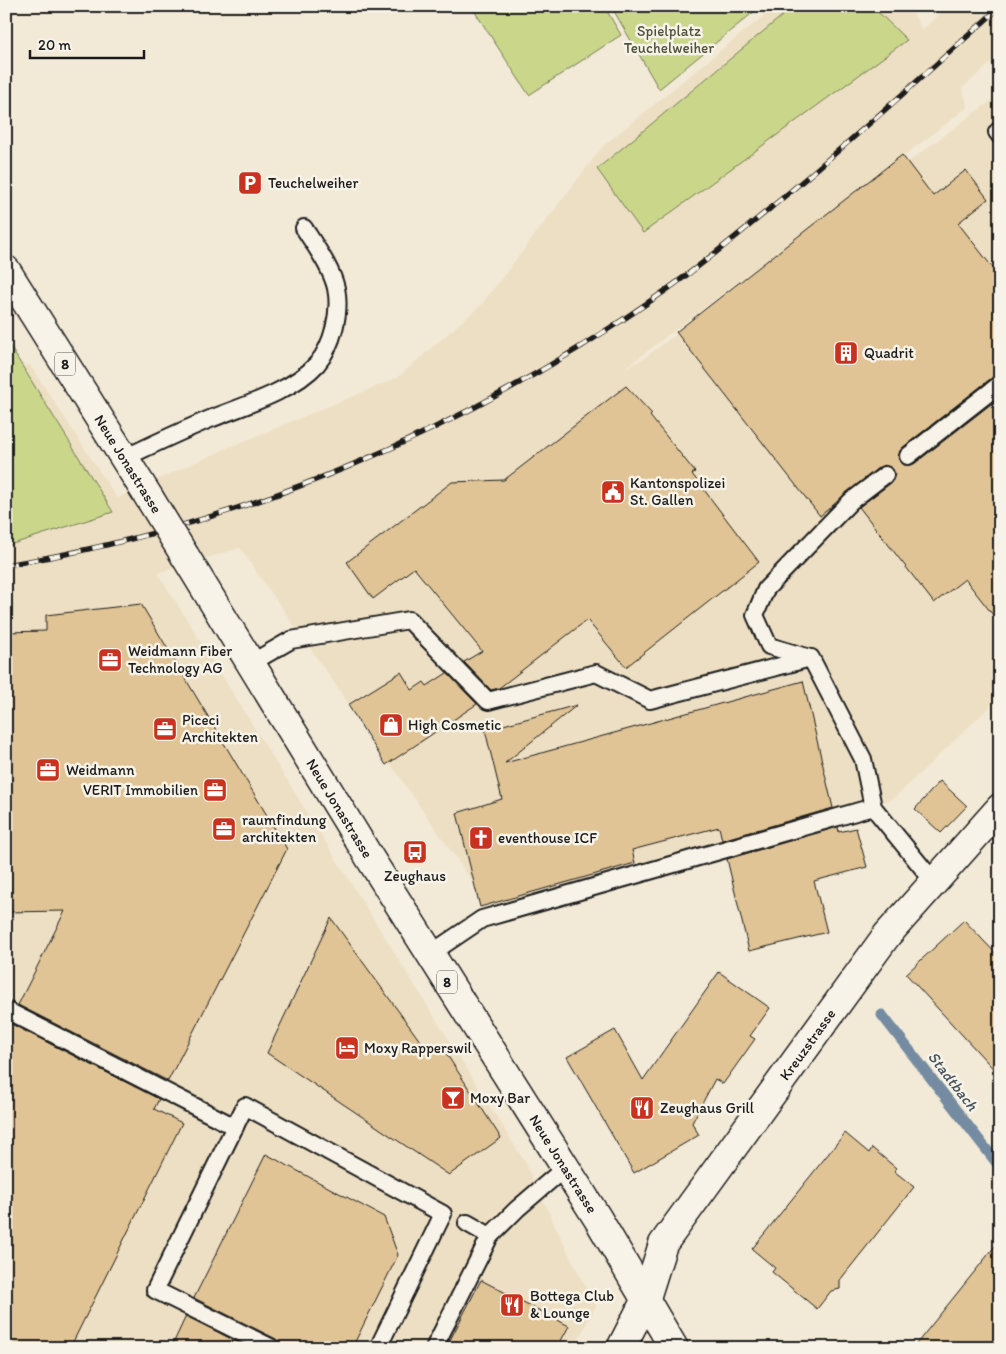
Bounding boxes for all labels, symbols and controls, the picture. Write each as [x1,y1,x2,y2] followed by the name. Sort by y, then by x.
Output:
[624,22,714,57] park label: Spielplatz Teuchelweiher
[30,28,144,60] scale bar
[38,36,72,54] text: 20 m
[237,170,263,196] parking icon: Teuchelweiher
[268,174,359,192] place label: Teuchelweiher
[833,340,859,366] building icon: Quadrit
[864,344,914,362] place label: Quadrit
[55,352,75,376] road number: 8
[90,411,166,517] street label: Neue Jonastrasse
[630,474,725,509] place label: Kantonspolizei St. Gallen
[600,479,626,505] public building icon: Kantonspolizei St. Gallen
[128,642,232,677] place label: Weidmann Fiber Technology AG
[97,647,123,673] office icon: Weidmann Fiber Technology AG
[182,711,258,746] place label: Piceci Architekten
[378,712,404,738] shop icon: High Cosmetic
[152,716,178,742] office icon: Piceci Architekten
[408,716,501,734] place label: High Cosmetic
[302,755,377,862] street label: Neue Jonastrasse
[35,757,61,783] office icon: Weidmann
[66,761,135,779] place label: Weidmann
[202,777,228,803] office icon: VERIT Immobilien
[83,781,198,799] place label: VERIT Immobilien
[242,811,327,846] place label: raumfindung architekten
[211,816,237,842] office icon: raumfindung architekten
[468,825,494,851] church icon: eventhouse ICF
[498,829,597,847] place label: eventhouse ICF
[402,839,428,865] bus stop icon: Zeughaus
[384,867,446,885] place label: Zeughaus
[437,970,457,994] road number: 8
[776,1005,839,1084] street label: Kreuzstrasse
[334,1035,360,1061] hotel icon: Moxy Rapperswil
[364,1039,473,1057] place label: Moxy Rapperswil
[924,1048,982,1115] water label: Stadtbach
[440,1085,466,1111] bar icon: Moxy Bar
[470,1089,530,1107] place label: Moxy Bar
[629,1095,655,1121] restaurant icon: Zeughaus Grill
[660,1099,755,1117] place label: Zeughaus Grill
[525,1111,601,1217] street label: Neue Jonastrasse
[530,1287,614,1322] place label: Bottega Club & Lounge
[499,1292,525,1318] restaurant icon: Bottega Club & Lounge

